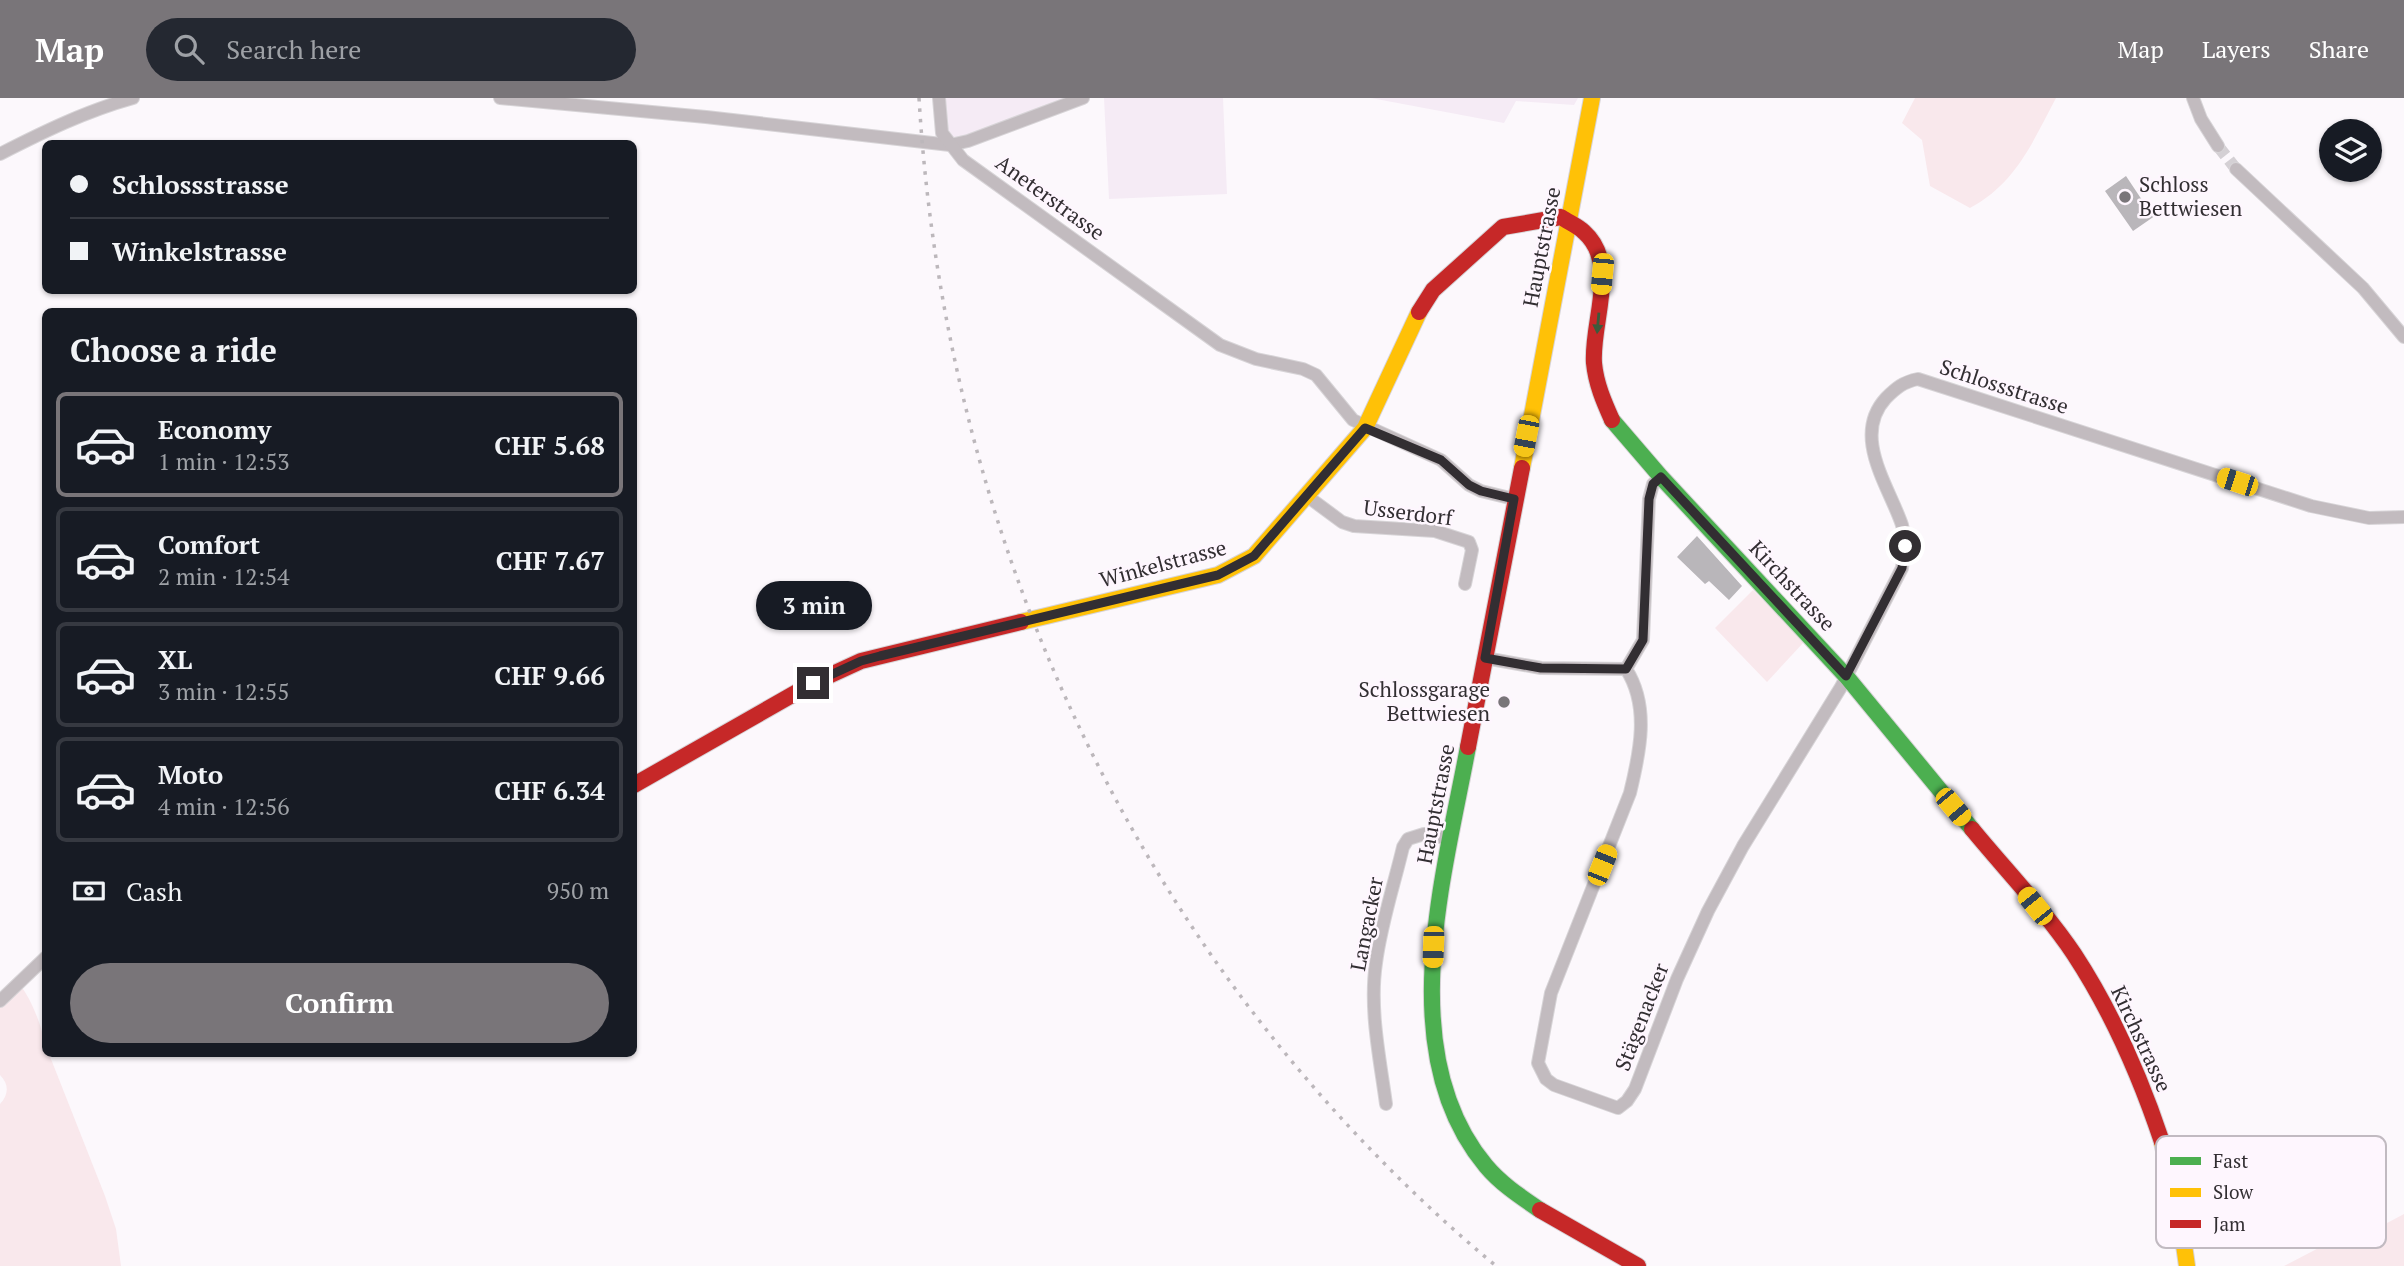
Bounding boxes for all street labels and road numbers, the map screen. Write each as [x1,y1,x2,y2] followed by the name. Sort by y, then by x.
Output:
[991,148,1111,246] street label: Aneterstrasse
[1516,184,1566,309] street label: Hauptstrasse
[1936,352,2072,420] street label: Schlossstrasse
[1362,493,1456,532] street label: Usserdorf
[1096,533,1229,593] street label: Winkelstrasse
[1743,534,1842,637] street label: Kirchstrasse
[1410,741,1460,866] street label: Hauptstrasse
[1343,874,1389,973] street label: Langacker
[1608,959,1674,1075] street label: Stägenacker
[2105,981,2179,1096] street label: Kirchstrasse

